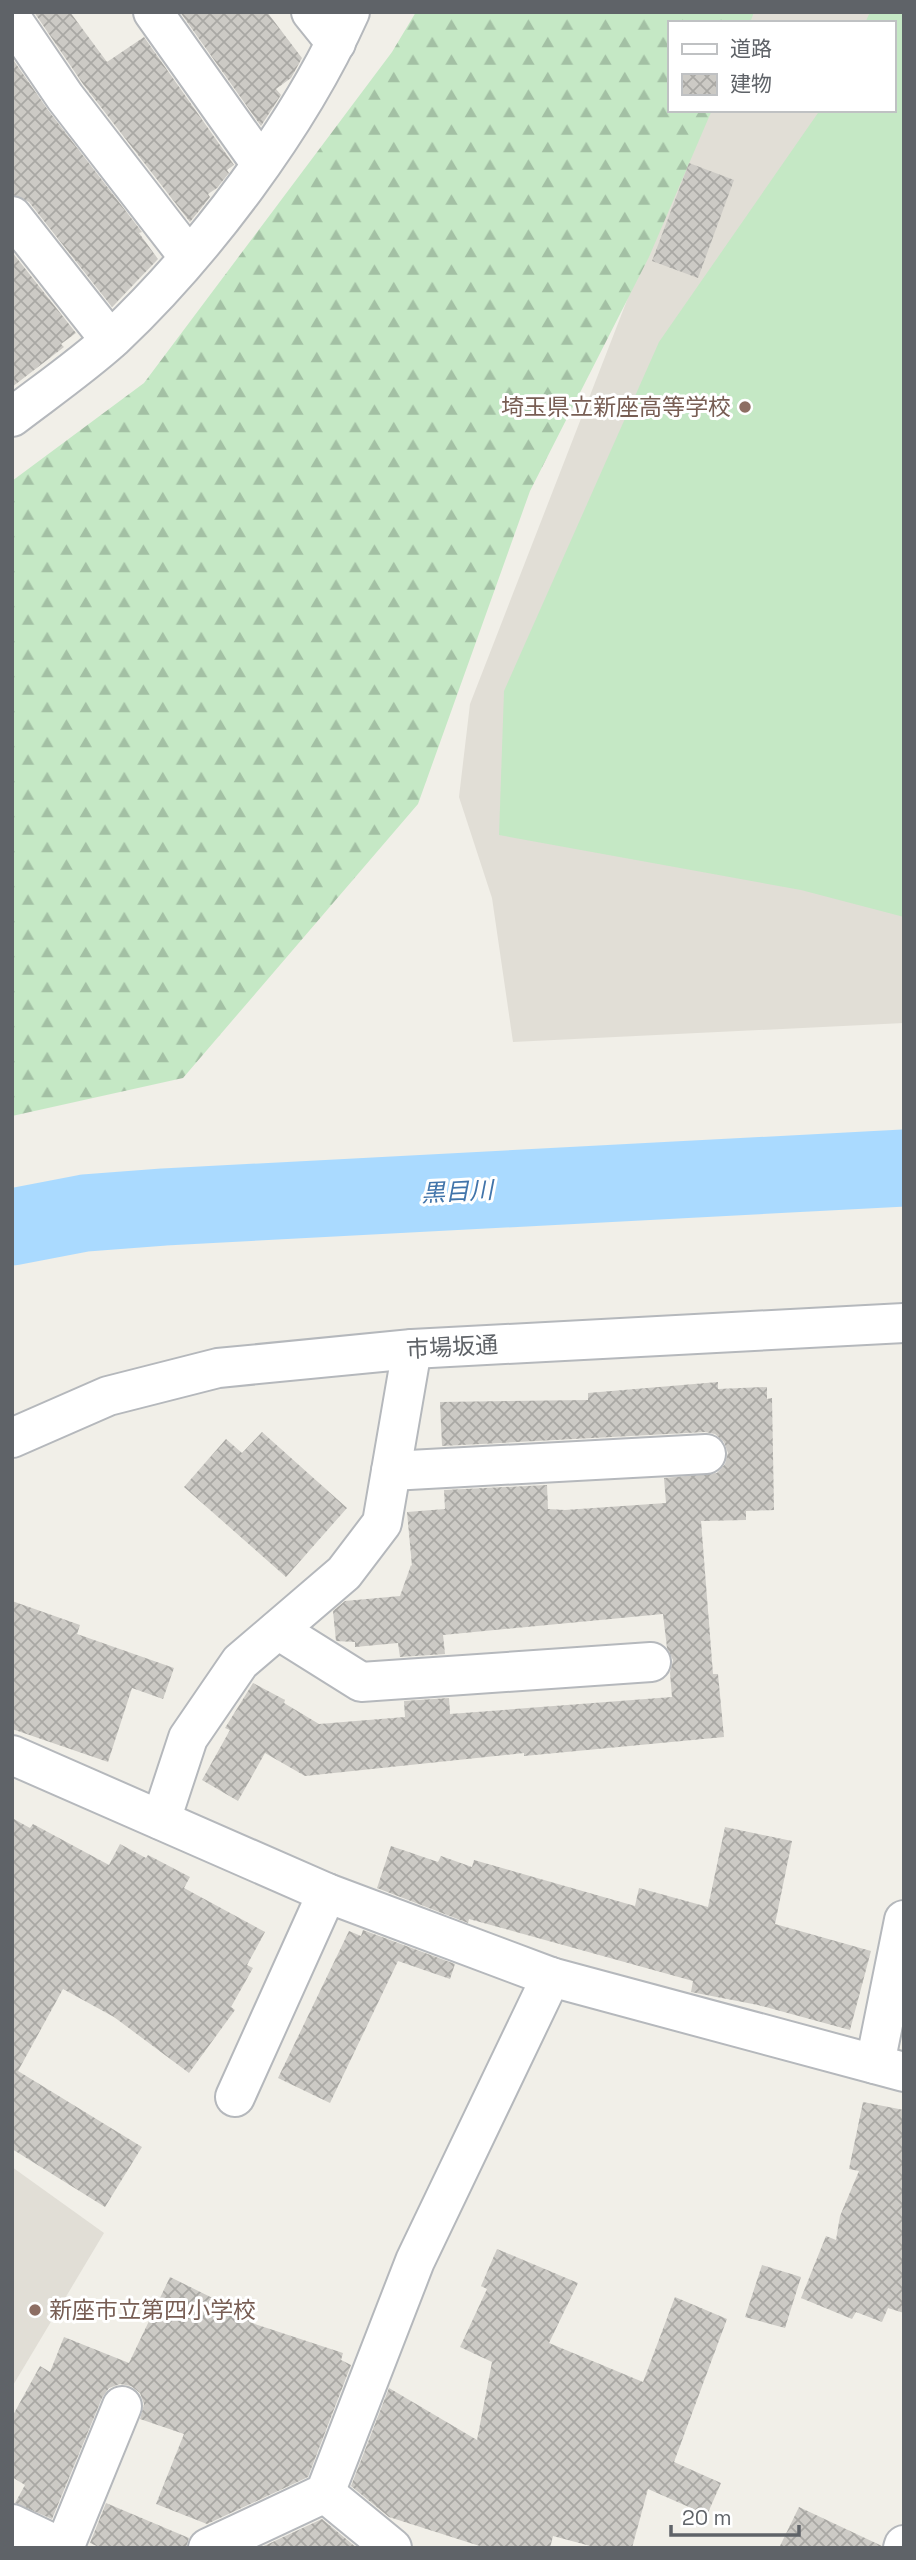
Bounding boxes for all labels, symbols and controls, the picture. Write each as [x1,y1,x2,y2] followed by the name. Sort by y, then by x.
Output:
[668,21,895,112] legend
[730,35,772,62] text: 道路
[730,70,772,97] text: 建物
[501,392,731,422] place label: 埼玉県立新座高等学校
[737,399,753,415] marker: 埼玉県立新座高等学校
[420,1174,497,1209] water label: 黒目川
[405,1330,499,1364] street label: 市場坂通
[49,2295,256,2325] place label: 新座市立第四小学校
[27,2302,43,2318] marker: 新座市立第四小学校
[671,2494,799,2538] scale bar
[682,2504,732,2531] text: 20 m

